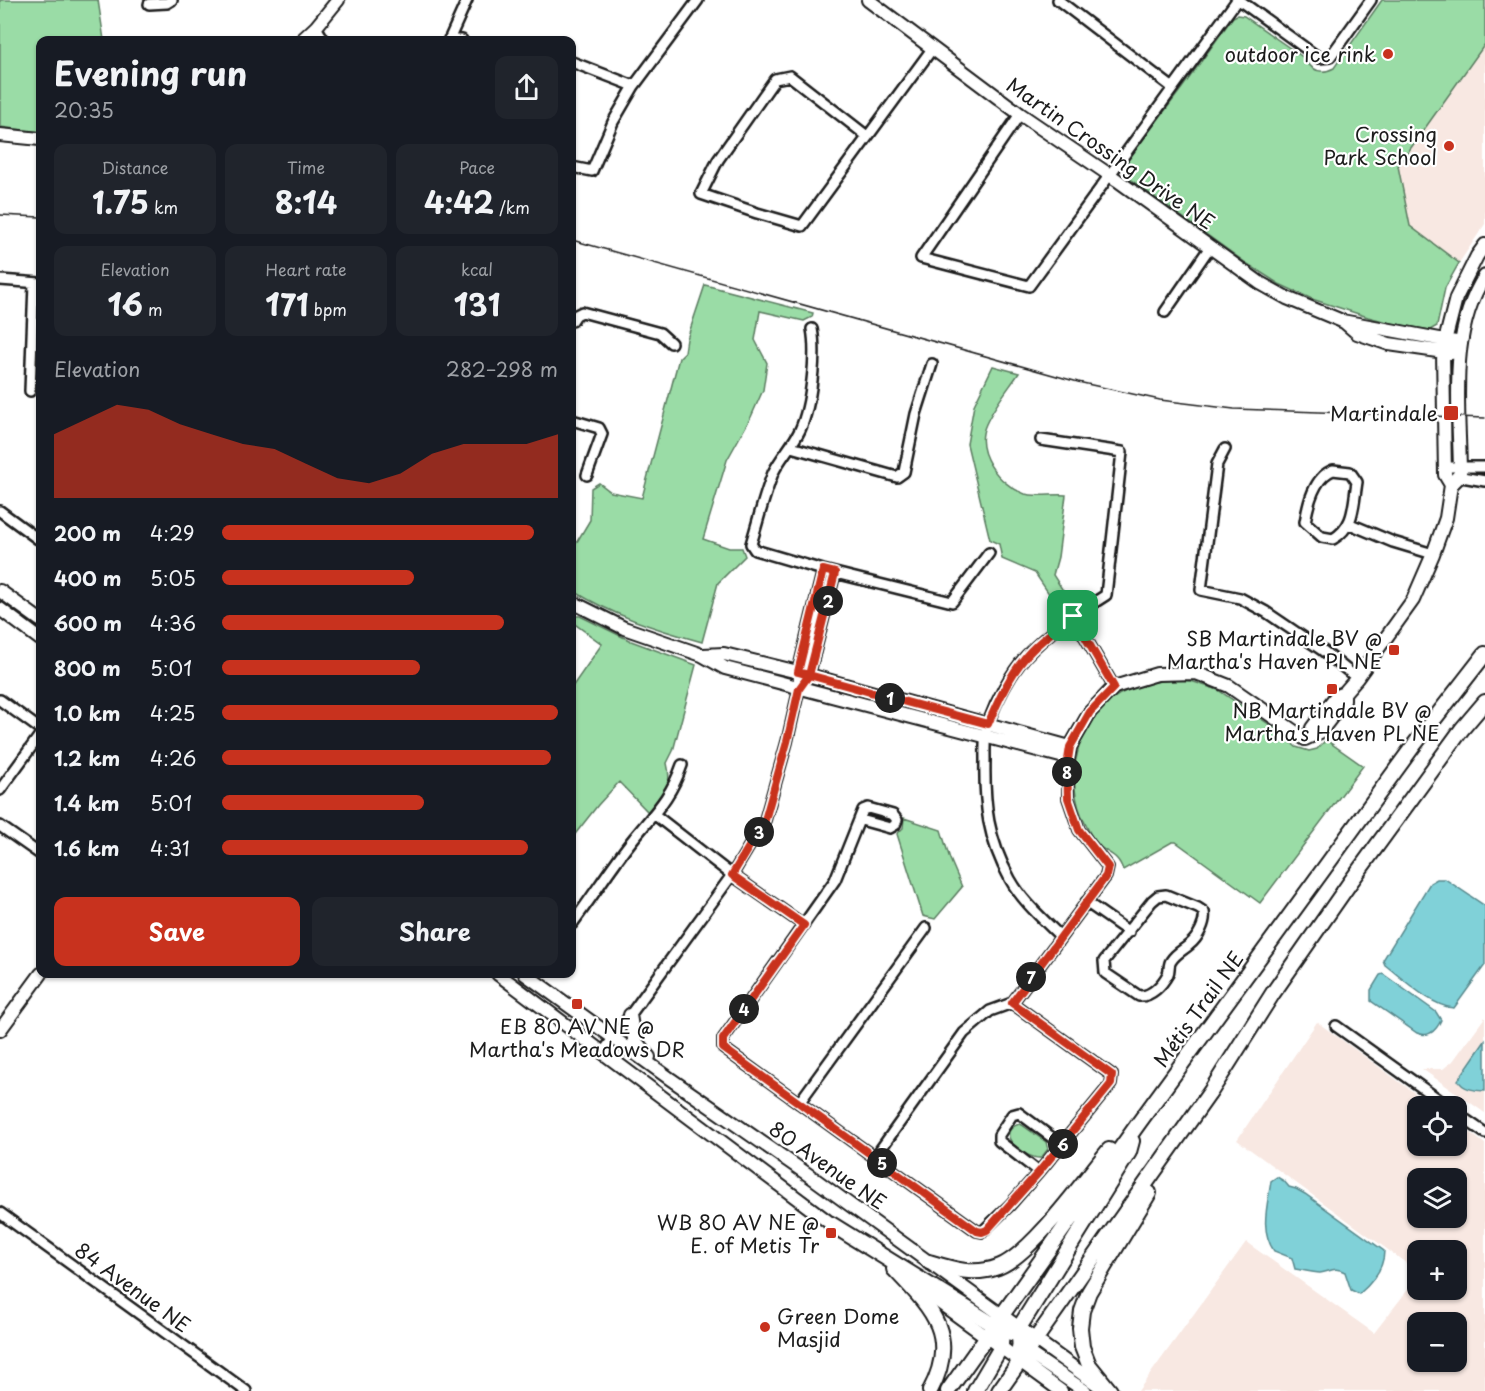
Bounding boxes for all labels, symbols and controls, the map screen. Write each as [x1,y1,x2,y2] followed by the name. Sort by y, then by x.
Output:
[1225,39,1376,69] place label: outdoor ice rink
[54,47,247,97] text: Evening run
[1381,47,1395,61] marker: outdoor ice rink
[495,56,558,119] button: share
[1001,70,1221,236] street label: Martin Crossing Drive NE
[54,95,114,125] text: 20:35
[1323,119,1437,172] place label: Crossing Park School
[1442,139,1456,153] marker: Crossing Park School
[101,155,169,179] text: Distance
[287,155,325,179] text: Time
[459,155,495,179] text: Pace
[92,179,149,224] text: 1.75
[275,179,337,224] text: 8:14
[424,179,494,224] text: 4:42
[149,195,178,219] text: km
[494,195,530,219] text: /km
[100,257,170,281] text: Elevation
[266,257,346,281] text: Heart rate
[461,257,493,281] text: kcal
[107,281,143,326] text: 16
[265,281,308,326] text: 171
[454,281,500,326] text: 131
[143,297,163,321] text: m
[308,297,347,321] text: bpm
[54,354,140,384] text: Elevation
[446,354,558,384] text: 282–298 m
[1330,398,1438,428] place label: Martindale
[1442,404,1460,422] marker: Martindale
[54,518,121,548] text: 200 m
[150,518,194,548] text: 4:29
[54,563,122,593] text: 400 m
[150,563,196,593] text: 5:05
[813,586,843,616] pin: 2
[822,589,834,613] text: 2
[1047,590,1098,641] pin
[1056,599,1089,632] icon: arrive
[54,608,122,638] text: 600 m
[150,608,196,638] text: 4:36
[1167,623,1382,676] place label: SB Martindale BV @ Martha's Haven PL NE
[1387,643,1401,657] marker: SB Martindale BV @ Martha's Haven PL NE
[54,653,121,683] text: 800 m
[150,653,192,683] text: 5:01
[1325,682,1339,696] marker: NB Martindale BV @ Martha's Haven PL NE
[875,683,905,713] pin: 1
[886,686,894,710] text: 1
[1224,695,1440,748] place label: NB Martindale BV @ Martha's Haven PL NE
[54,698,121,728] text: 1.0 km
[150,698,195,728] text: 4:25
[54,743,120,773] text: 1.2 km
[150,743,196,773] text: 4:26
[1052,757,1082,787] pin: 8
[1062,760,1072,784] text: 8
[54,788,120,818] text: 1.4 km
[150,788,192,818] text: 5:01
[744,817,774,847] pin: 3
[754,820,764,844] text: 3
[54,833,119,863] text: 1.6 km
[150,833,190,863] text: 4:31
[54,897,300,966] button: Save
[312,897,558,966] button: Share
[1146,945,1250,1073] street label: Métis Trail NE
[1016,962,1046,992] pin: 7
[1026,965,1036,989] text: 7
[729,994,759,1024] pin: 4
[570,997,584,1011] marker: EB 80 AV NE @ Martha's Meadows DR
[739,997,749,1021] text: 4
[469,1011,685,1064] place label: EB 80 AV NE @ Martha's Meadows DR
[1407,1096,1467,1372] map controls
[1407,1096,1467,1156] button: locate
[763,1113,893,1217] street label: 80 Avenue NE
[1048,1129,1078,1159] pin: 6
[1057,1132,1069,1156] text: 6
[867,1148,897,1178] pin: 5
[877,1151,887,1175] text: 5
[1407,1168,1467,1228] button: layers
[657,1207,820,1260] place label: WB 80 AV NE @ E. of Metis Tr
[824,1226,838,1240] marker: WB 80 AV NE @ E. of Metis Tr
[69,1235,197,1339] street label: 84 Avenue NE
[1407,1240,1467,1300] button: +
[777,1301,899,1354] place label: Green Dome Masjid
[1407,1312,1467,1372] button: −
[758,1320,772,1334] marker: Green Dome Masjid

